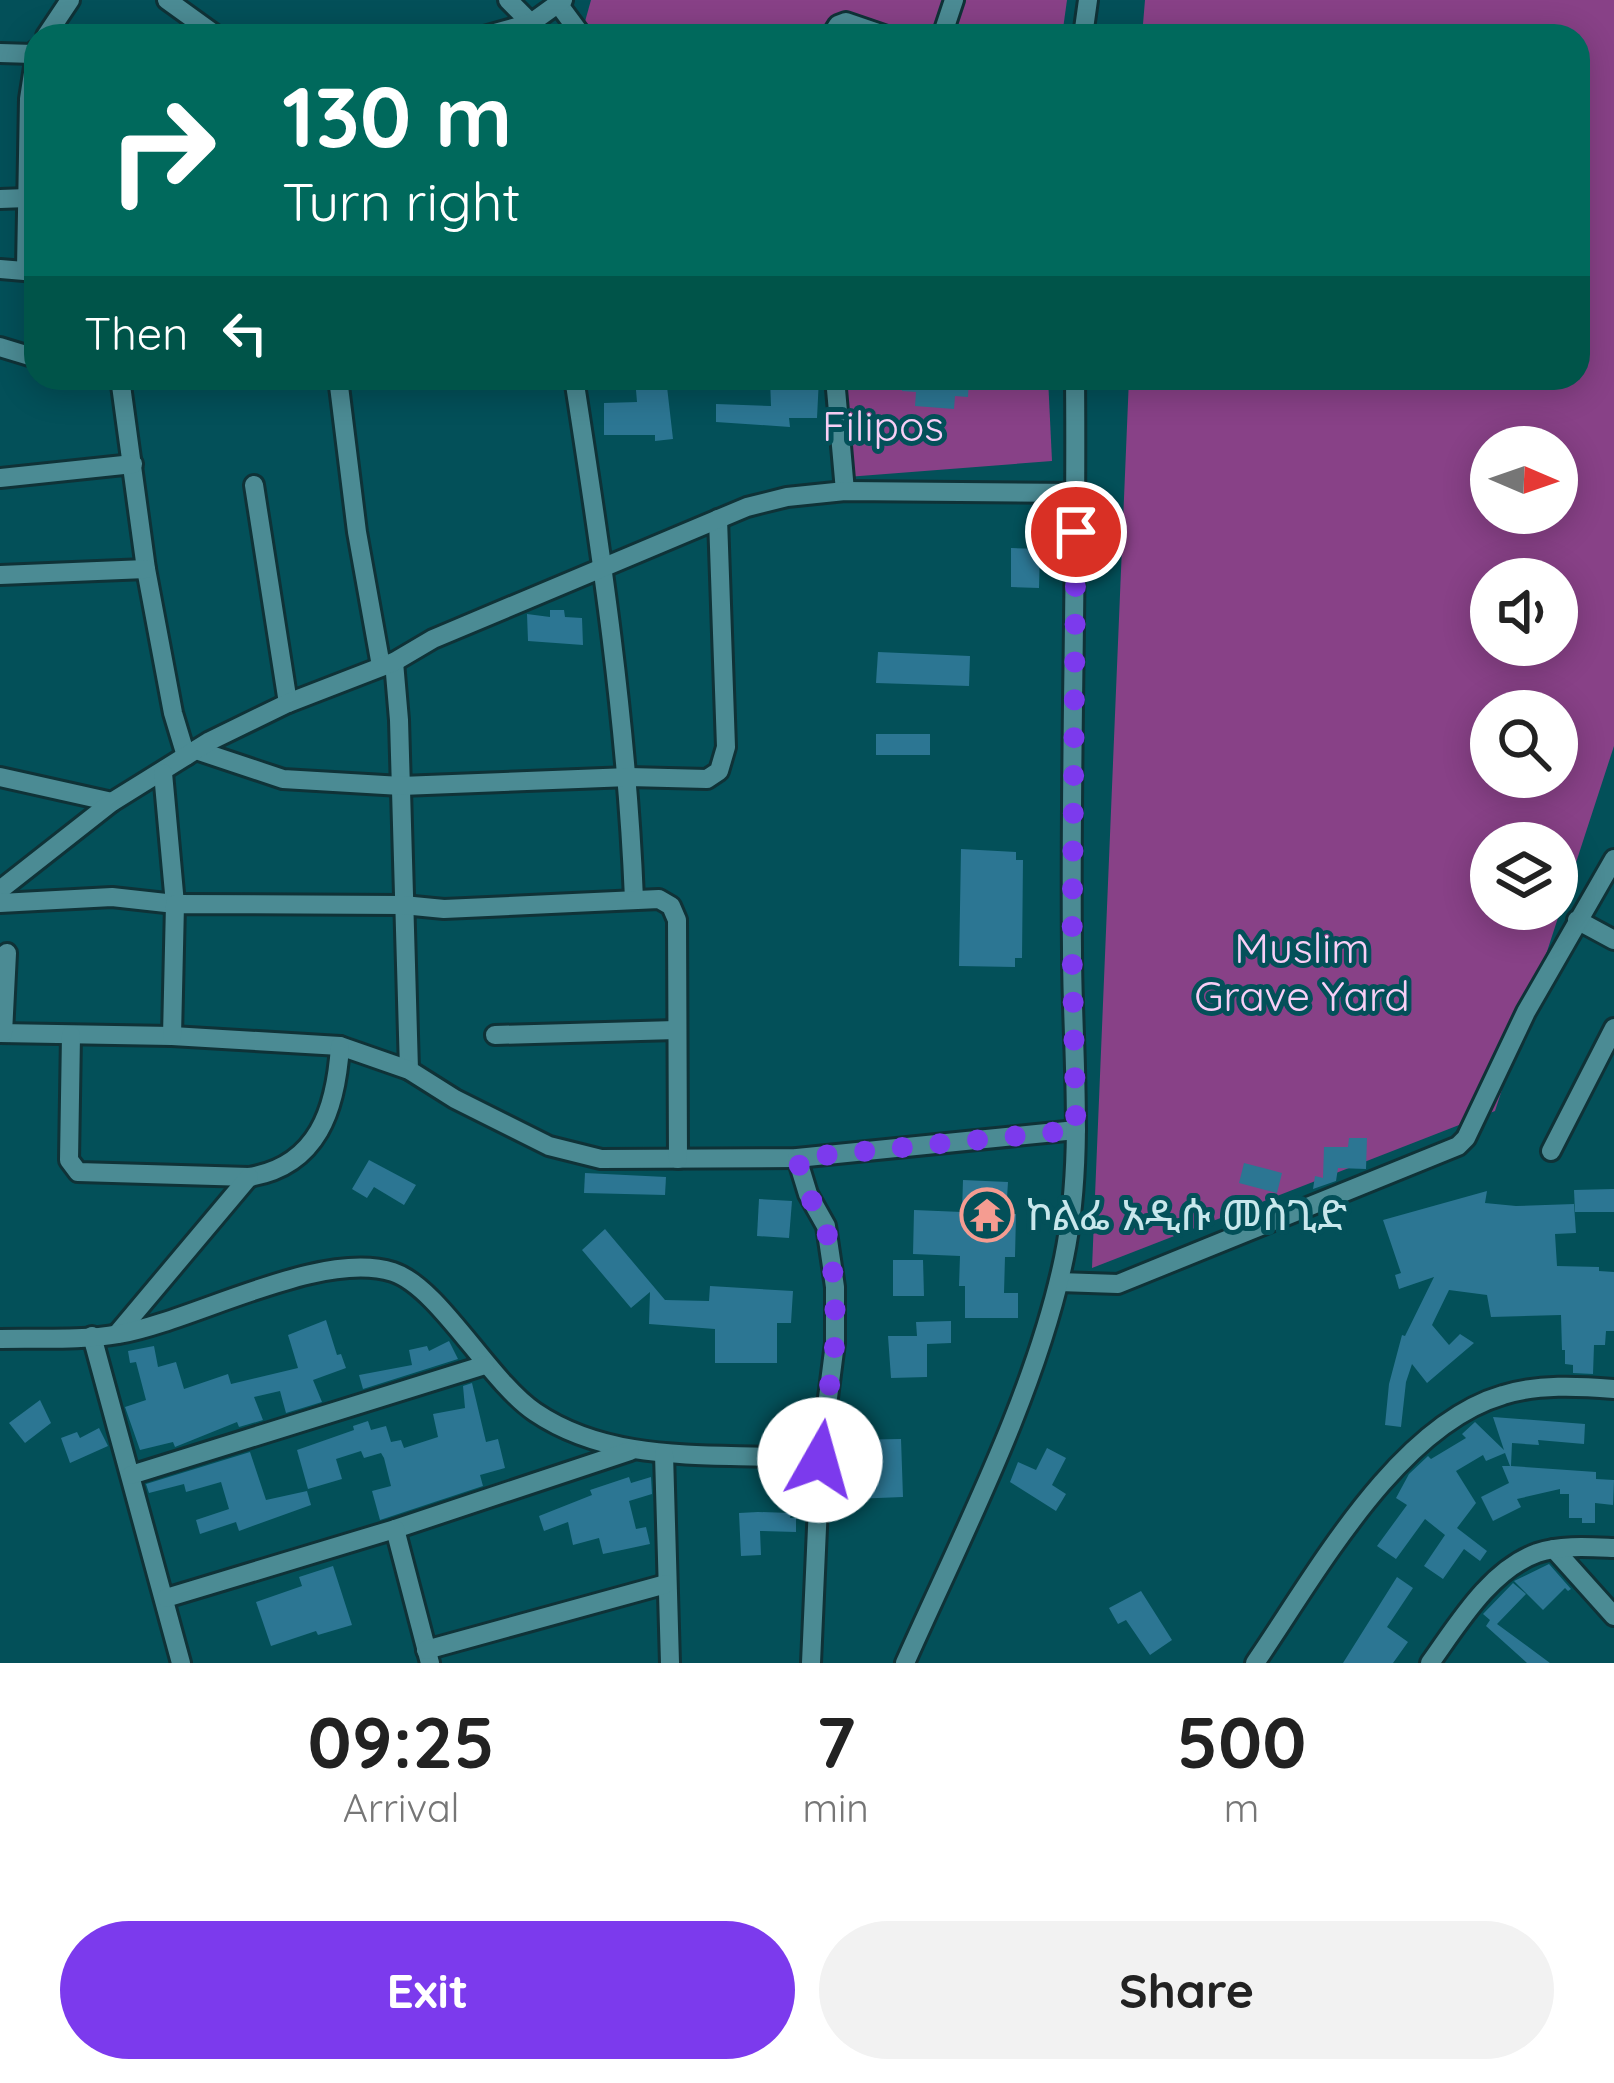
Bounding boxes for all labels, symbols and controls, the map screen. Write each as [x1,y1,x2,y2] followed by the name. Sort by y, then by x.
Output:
[282,63,512,168] text: 130 m
[84,72,240,228] icon: right
[282,167,521,235] text: Turn right
[212,300,278,366] icon: left
[84,305,188,361] text: Then
[822,399,944,452] park label: Filipos
[1470,426,1578,534] north arrow
[1470,426,1578,930] map controls
[1025,481,1127,583] pin
[1043,499,1109,565] icon: arrive
[1470,558,1578,666] button: sound
[1470,690,1578,798] button: search
[1470,822,1578,930] button: layers
[1194,921,1410,1022] park label: Muslim Grave Yard
[959,1187,1015,1243] temple icon: ኮልፌ አዲሱ መስጊድ
[1026,1188,1347,1241] place label: ኮልፌ አዲሱ መስጊድ
[757,1397,883,1523] position arrow
[308,1696,495,1786] text: 09:25
[816,1696,855,1786] text: 7
[1177,1696,1306,1786] text: 500
[343,1783,460,1832] text: Arrival
[802,1783,869,1832] text: min
[1224,1783,1259,1832] text: m
[60,1921,795,2059] button: Exit
[819,1921,1554,2059] button: Share

